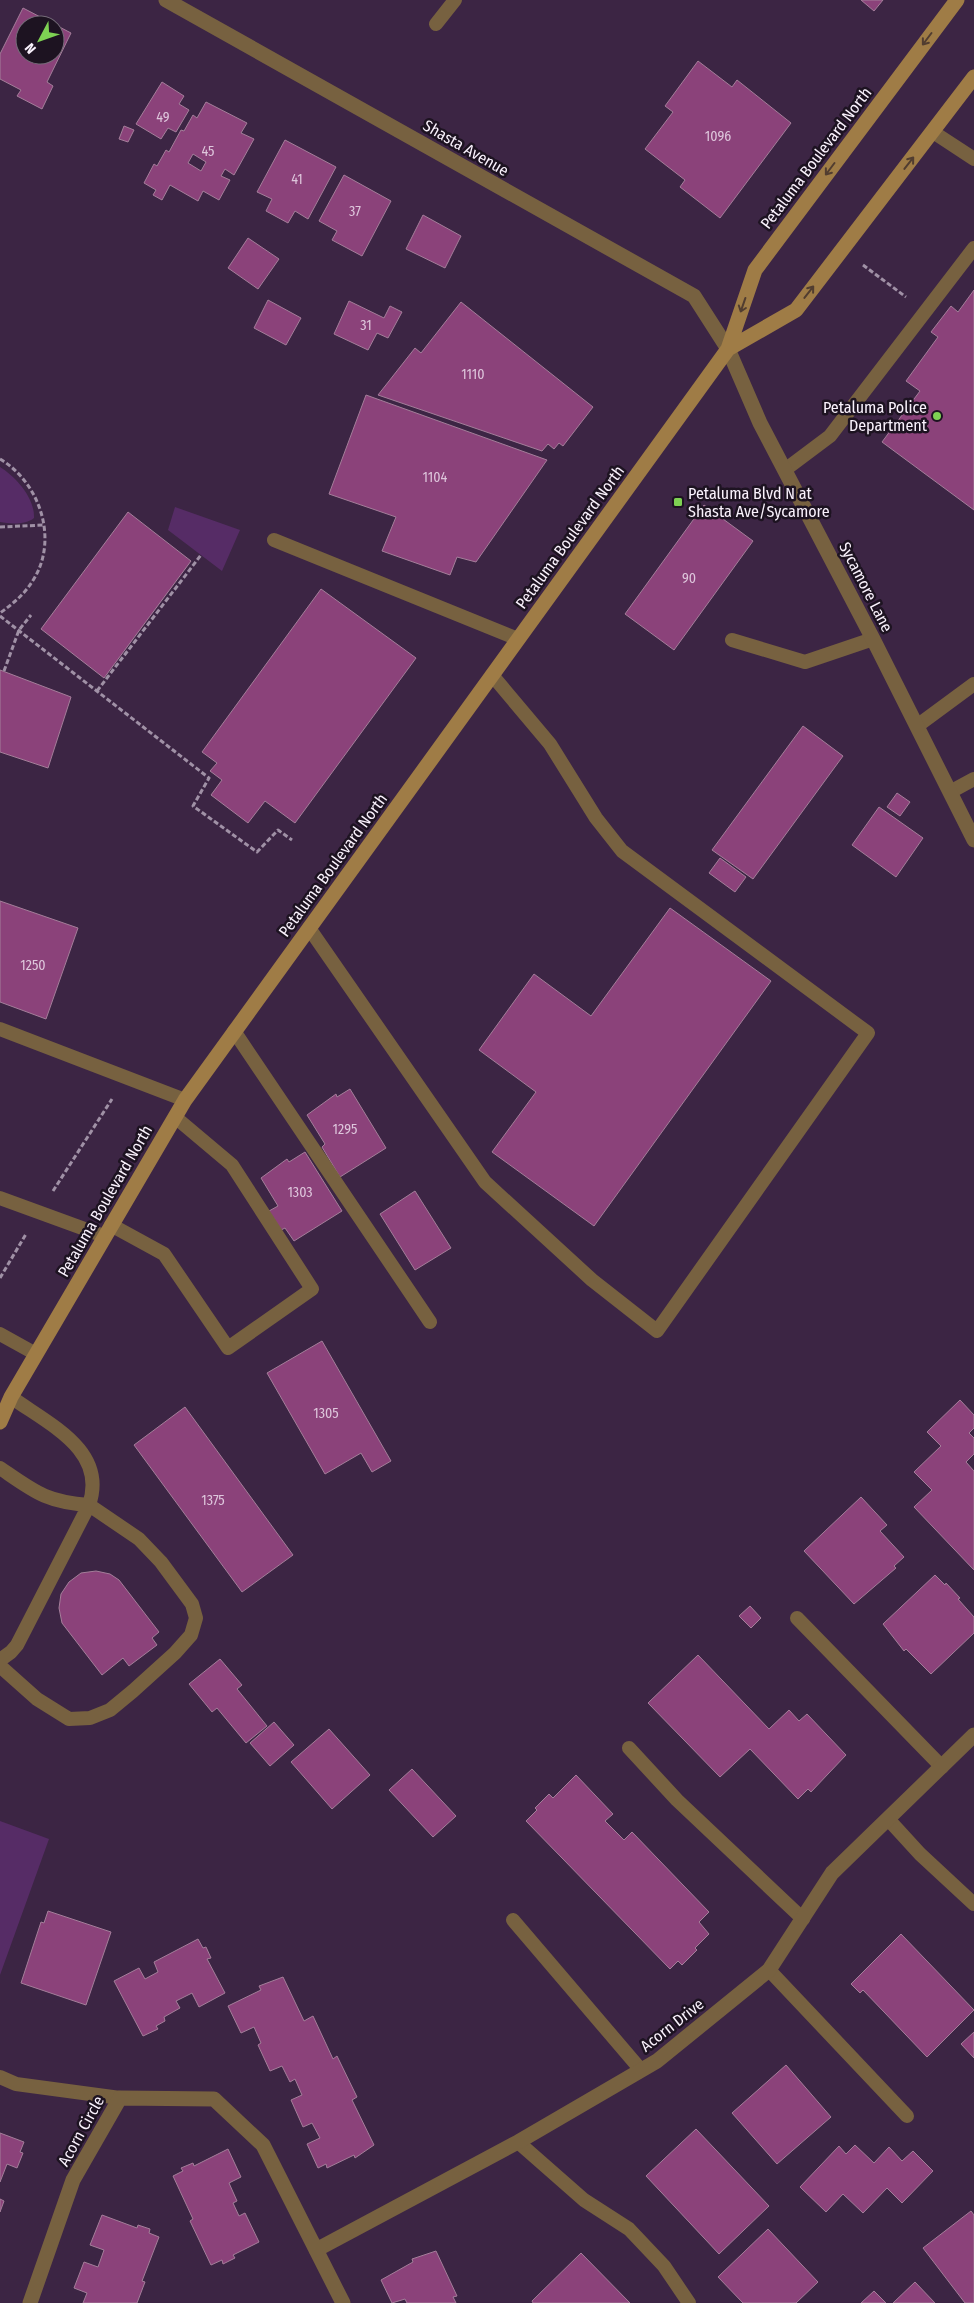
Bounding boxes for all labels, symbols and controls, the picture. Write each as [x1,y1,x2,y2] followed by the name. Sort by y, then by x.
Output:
[15,15,65,65] north arrow
[922,32,933,45] one-way arrow
[21,39,40,57] text: N
[757,84,875,232] street label: Petaluma Boulevard North
[156,109,170,126] house number: 49
[420,116,512,180] street label: Shasta Avenue
[705,128,731,145] house number: 1096
[201,143,215,160] house number: 45
[903,157,914,170] one-way arrow
[825,162,835,176] one-way arrow
[291,171,303,188] house number: 41
[349,203,361,220] house number: 37
[804,286,815,299] one-way arrow
[738,296,747,312] one-way arrow
[360,317,372,334] house number: 31
[461,366,485,383] house number: 1110
[823,398,928,435] place label: Petaluma Police Department
[931,410,943,422] marker: Petaluma Police Department
[512,462,628,612] street label: Petaluma Boulevard North
[423,469,448,486] house number: 1104
[688,484,830,521] place label: Petaluma Blvd N at Shasta Ave/Sycamore
[672,496,684,508] marker: Petaluma Blvd N at Shasta Ave/Sycamore
[835,539,897,635] street label: Sycamore Lane
[682,570,696,587] house number: 90
[275,790,391,940] street label: Petaluma Boulevard North
[20,957,46,974] house number: 1250
[333,1121,357,1138] house number: 1295
[54,1122,156,1280] street label: Petaluma Boulevard North
[287,1184,313,1201] house number: 1303
[313,1405,339,1422] house number: 1305
[201,1492,225,1509] house number: 1375
[637,1994,707,2056] street label: Acorn Drive
[54,2092,108,2169] street label: Acorn Circle

